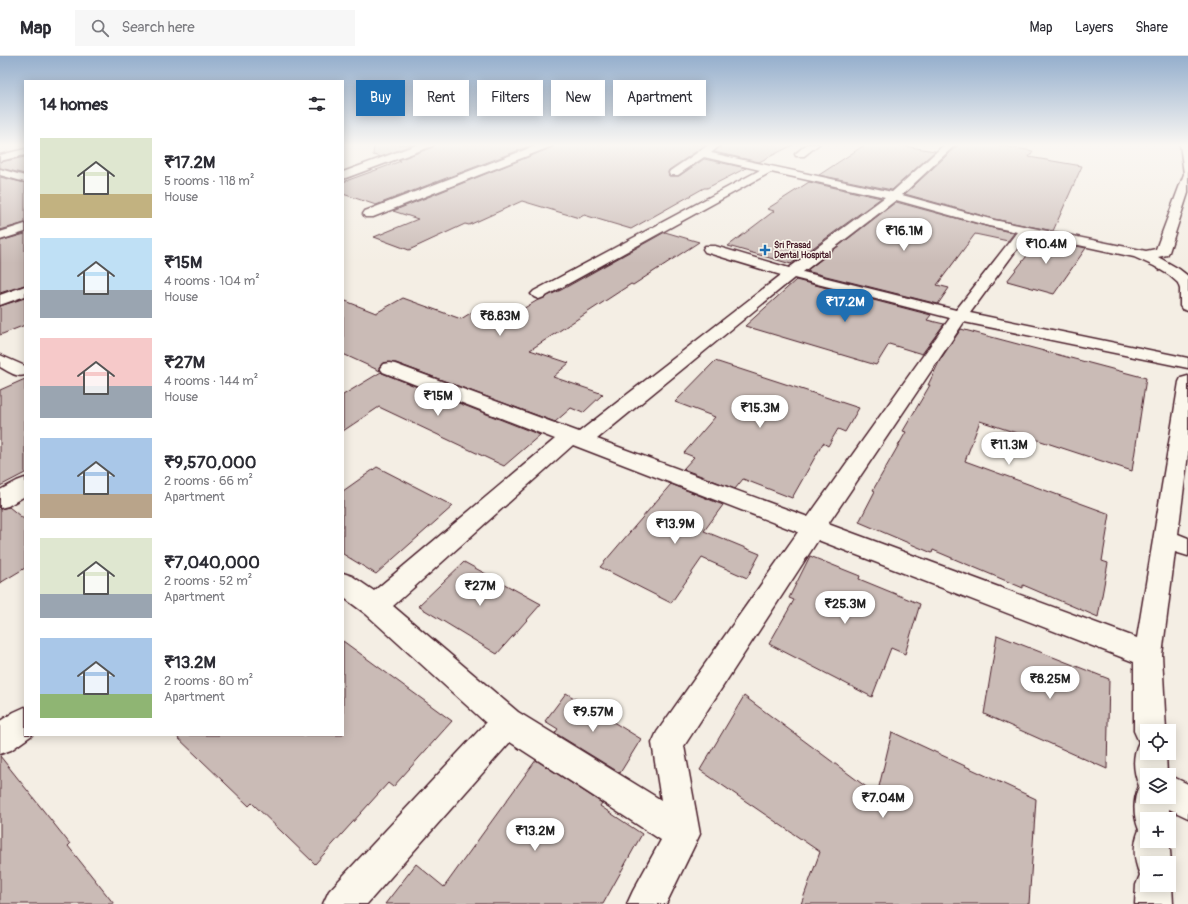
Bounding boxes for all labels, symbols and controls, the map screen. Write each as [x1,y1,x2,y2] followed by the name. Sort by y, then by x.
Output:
[75,10,355,46] search box
[20,16,51,40] text: Map
[89,17,111,39] icon: search
[121,18,195,37] text: Search here
[1030,19,1053,36] text: Map
[1075,19,1113,36] text: Layers
[1135,19,1168,36] text: Share
[356,80,405,116] chip: Buy
[413,80,469,116] chip: Rent
[477,80,543,116] chip: Filters
[551,80,605,116] chip: New
[613,80,706,116] chip: Apartment
[306,93,328,115] icon: filters
[40,94,108,115] text: 14 homes
[164,152,215,173] text: ₹17.2M
[72,154,120,202] icon: home
[164,173,254,189] text: 5 rooms · 118 m²
[164,189,198,205] text: House
[871,218,937,252] pin: ₹16.1M
[885,223,923,239] text: ₹16.1M
[1013,231,1079,265] pin: ₹10.4M
[1025,236,1067,252] text: ₹10.4M
[774,240,831,261] place label: Sri Prasad Dental Hospital
[759,244,771,256] marker: Sri Prasad Dental Hospital
[164,252,202,273] text: ₹15M
[72,254,120,302] icon: home
[164,273,260,289] text: 4 rooms · 104 m²
[164,289,198,305] text: House
[812,289,878,323] pin: ₹17.2M
[825,294,865,310] text: ₹17.2M
[467,303,533,337] pin: ₹8.83M
[480,308,520,324] text: ₹8.83M
[164,352,205,373] text: ₹27M
[72,354,120,402] icon: home
[164,373,258,389] text: 4 rooms · 144 m²
[414,383,462,417] pin: ₹15M
[423,388,453,404] text: ₹15M
[164,389,198,405] text: House
[727,395,793,429] pin: ₹15.3M
[740,400,780,416] text: ₹15.3M
[976,432,1042,466] pin: ₹11.3M
[990,437,1028,453] text: ₹11.3M
[164,452,256,473] text: ₹9,570,000
[72,454,120,502] icon: home
[164,473,253,489] text: 2 rooms · 66 m²
[164,489,225,505] text: Apartment
[642,511,708,545] pin: ₹13.9M
[655,516,695,532] text: ₹13.9M
[164,552,260,573] text: ₹7,040,000
[72,554,120,602] icon: home
[164,573,252,589] text: 2 rooms · 52 m²
[456,573,504,607] pin: ₹27M
[464,578,496,594] text: ₹27M
[164,589,225,605] text: Apartment
[812,591,878,625] pin: ₹25.3M
[824,596,866,612] text: ₹25.3M
[164,652,216,673] text: ₹13.2M
[72,654,120,702] icon: home
[1017,666,1083,700] pin: ₹8.25M
[1030,671,1070,687] text: ₹8.25M
[164,673,253,689] text: 2 rooms · 80 m²
[164,689,225,705] text: Apartment
[560,699,626,733] pin: ₹9.57M
[573,704,613,720] text: ₹9.57M
[1140,724,1176,892] map controls
[1140,724,1176,760] button: locate
[1140,768,1176,804] button: layers
[850,785,916,819] pin: ₹7.04M
[861,790,905,806] text: ₹7.04M
[1140,812,1176,848] button: +
[502,818,568,852] pin: ₹13.2M
[515,823,555,839] text: ₹13.2M
[1140,856,1176,892] button: −

